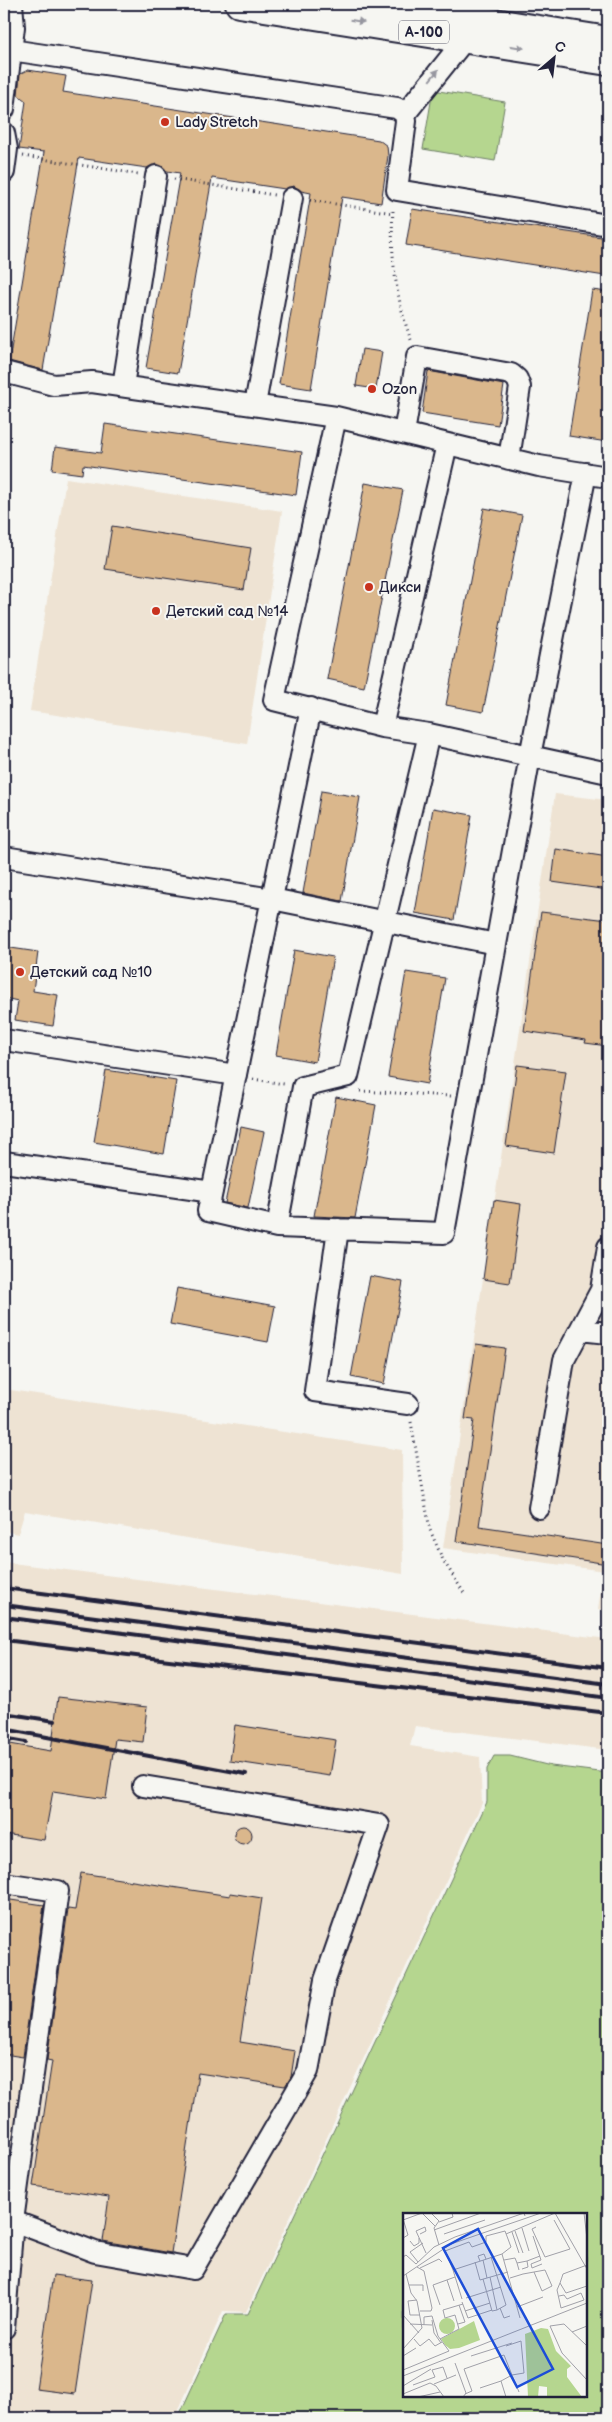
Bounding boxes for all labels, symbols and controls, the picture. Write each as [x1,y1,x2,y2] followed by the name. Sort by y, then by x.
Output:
[349,18,365,26] one-way arrow
[399,21,449,44] road number: А-100
[530,32,580,82] north arrow
[552,37,568,57] text: С
[510,43,526,51] one-way arrow
[429,69,440,82] one-way arrow
[175,113,258,132] place label: Lady Stretch
[159,116,171,128] marker: Lady Stretch
[382,380,417,399] place label: Ozon
[366,383,378,395] marker: Ozon
[379,578,421,597] place label: Дикси
[363,581,375,593] marker: Дикси
[166,602,288,621] place label: Детский сад №14
[150,605,162,617] marker: Детский сад №14
[30,963,152,982] place label: Детский сад №10
[14,966,26,978] marker: Детский сад №10
[403,2213,587,2397] inset map

